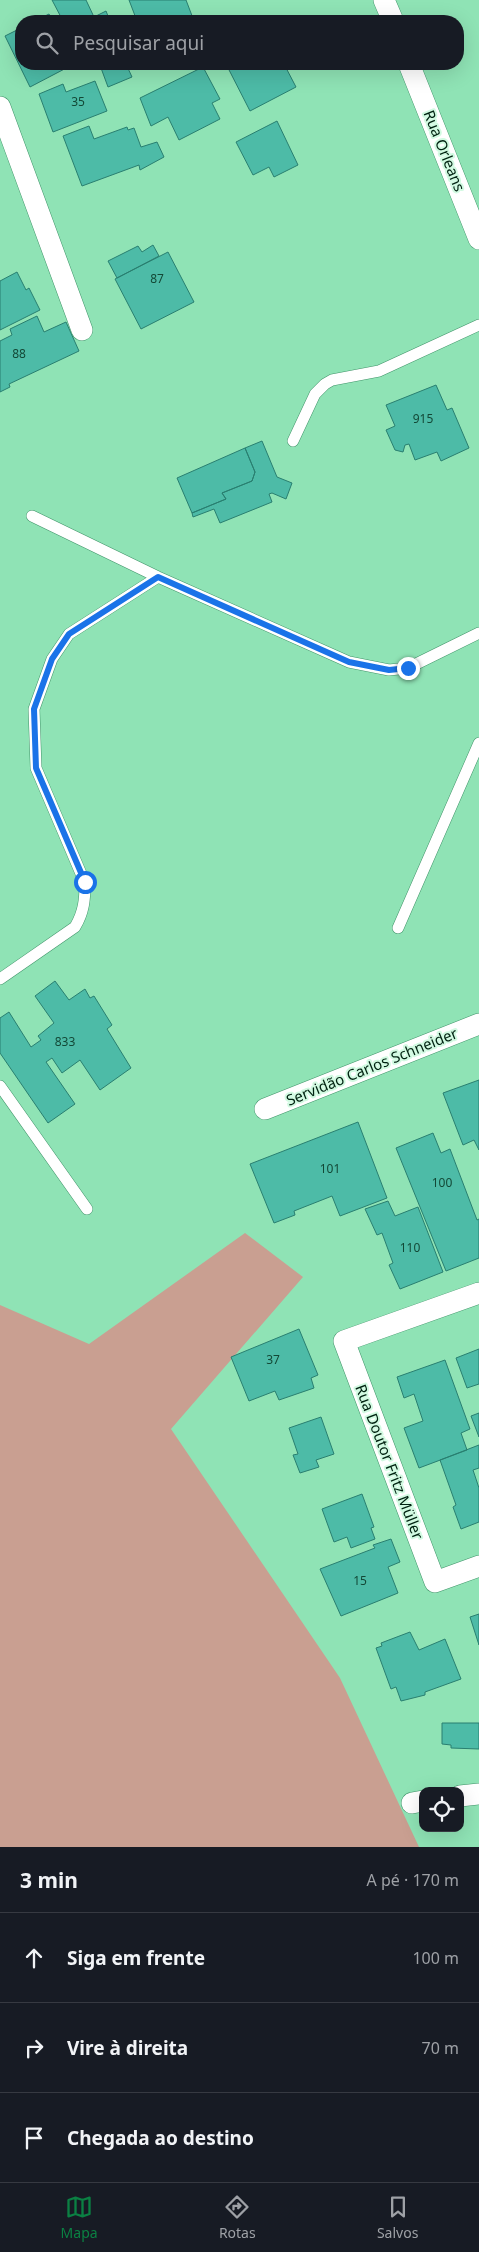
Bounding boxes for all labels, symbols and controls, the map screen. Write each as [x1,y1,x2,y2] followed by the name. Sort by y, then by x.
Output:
[15,15,464,70] search box
[33,29,61,57] icon: search
[73,30,204,56] text: Pesquisar aqui
[71,93,85,110] house number: 35
[420,107,470,194] street label: Rua Orleans
[150,270,164,287] house number: 87
[12,345,26,362] house number: 88
[413,410,433,427] house number: 915
[397,657,420,680] route end
[74,871,97,894] route start
[283,1022,460,1110] street label: Servidão Carlos Schneider
[55,1033,75,1050] house number: 833
[320,1160,340,1177] house number: 101
[432,1174,452,1191] house number: 100
[400,1239,420,1256] house number: 110
[266,1351,280,1368] house number: 37
[351,1381,429,1542] street label: Rua Doutor Fritz Müller
[353,1572,367,1589] house number: 15
[419,1787,464,1832] map controls
[419,1787,464,1832] button: locate
[20,1866,78,1894] text: 3 min
[367,1869,459,1891] text: A pé · 170 m
[20,1944,48,1972] icon: ahead
[67,1945,205,1971] text: Siga em frente
[412,1947,459,1969] text: 100 m
[20,2034,48,2062] icon: right
[67,2035,188,2061] text: Vire à direita
[422,2037,459,2059] text: 70 m
[20,2124,48,2152] icon: arrive
[67,2125,254,2151] text: Chegada ao destino
[61,2193,98,2242] tab: Mapa
[219,2193,256,2242] tab: Rotas
[377,2193,418,2242] tab: Salvos

